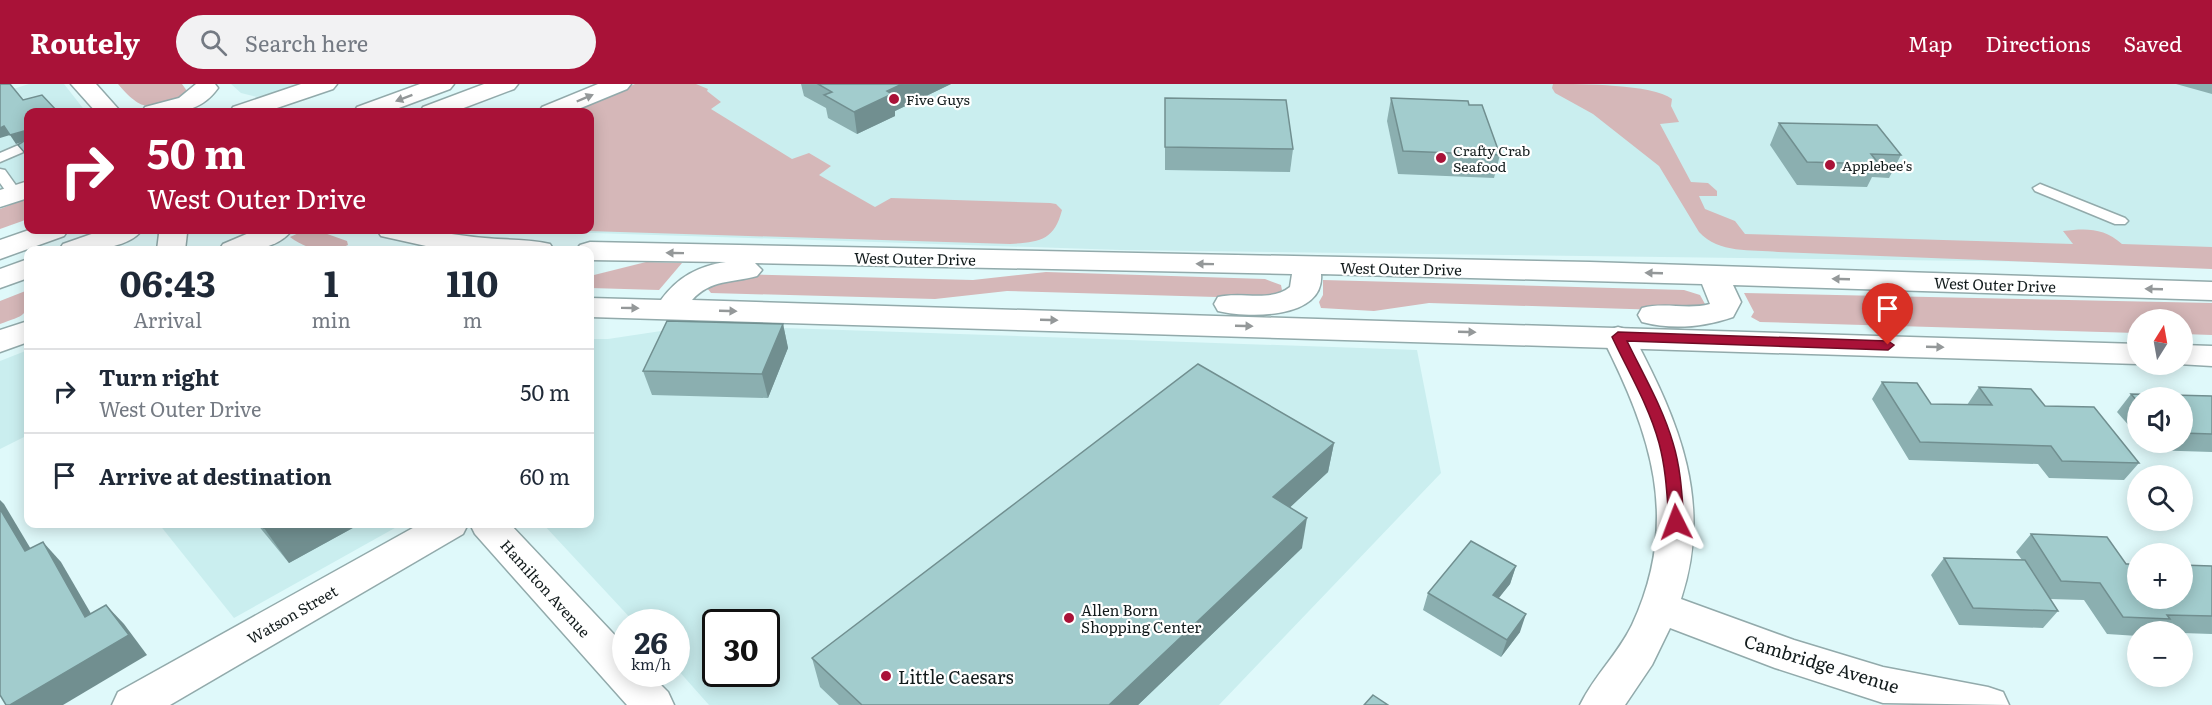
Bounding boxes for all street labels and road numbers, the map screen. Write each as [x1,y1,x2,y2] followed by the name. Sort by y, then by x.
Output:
[854,245,976,271] street label: West Outer Drive
[1340,255,1462,281] street label: West Outer Drive
[1934,270,2057,298] street label: West Outer Drive
[496,534,597,642] street label: Hamilton Avenue
[243,579,341,649] street label: Watson Street
[1741,627,1903,699] street label: Cambridge Avenue

